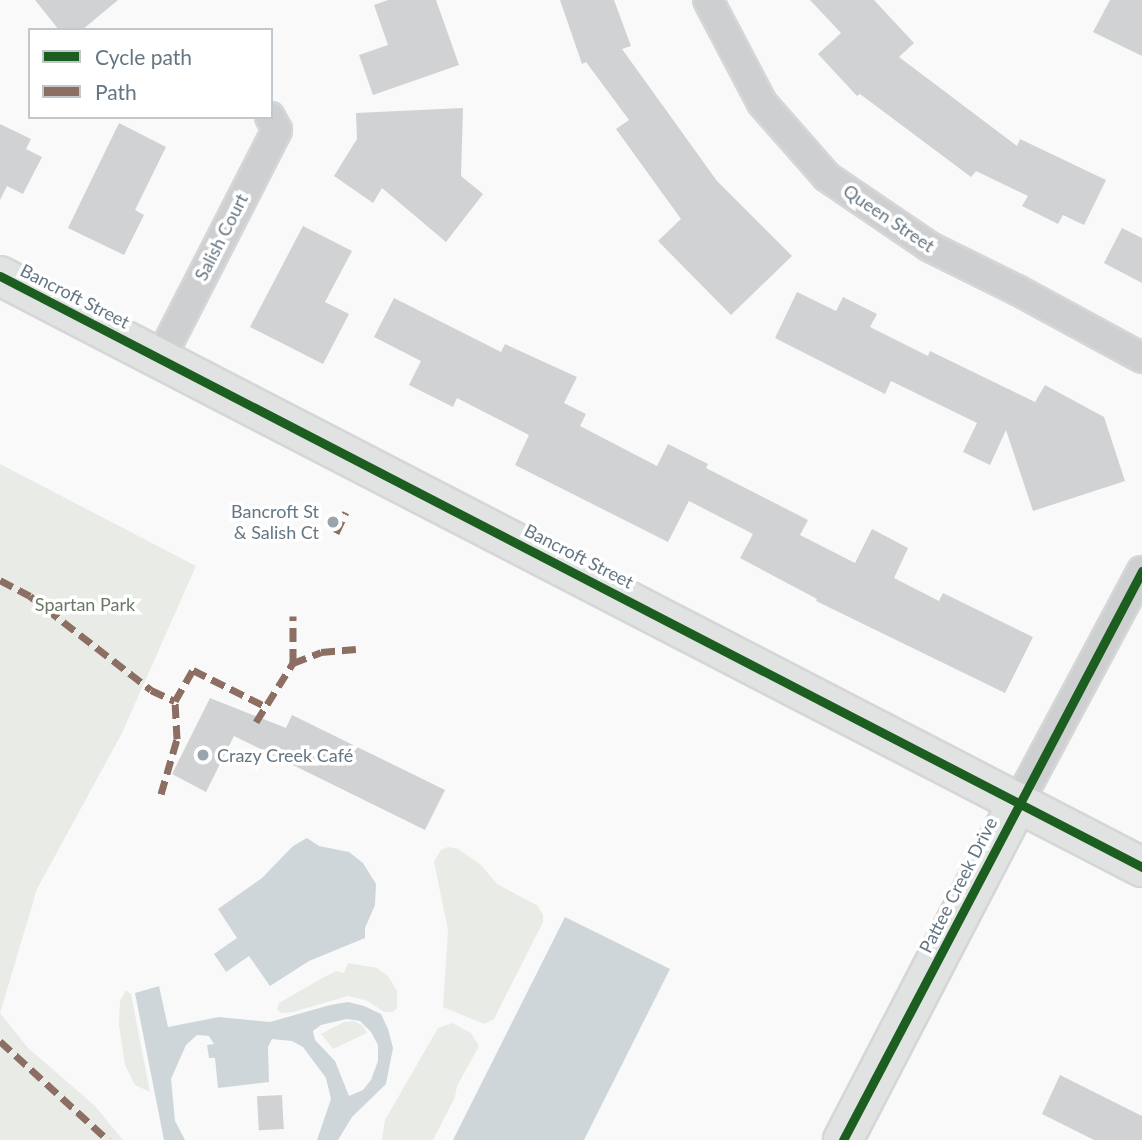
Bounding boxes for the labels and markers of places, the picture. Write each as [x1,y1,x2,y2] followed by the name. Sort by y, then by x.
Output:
[231,501,319,544] place label: Bancroft St & Salish Ct
[325,514,341,530] marker: Bancroft St & Salish Ct
[217,744,354,766] place label: Crazy Creek Café
[195,747,211,763] marker: Crazy Creek Café

